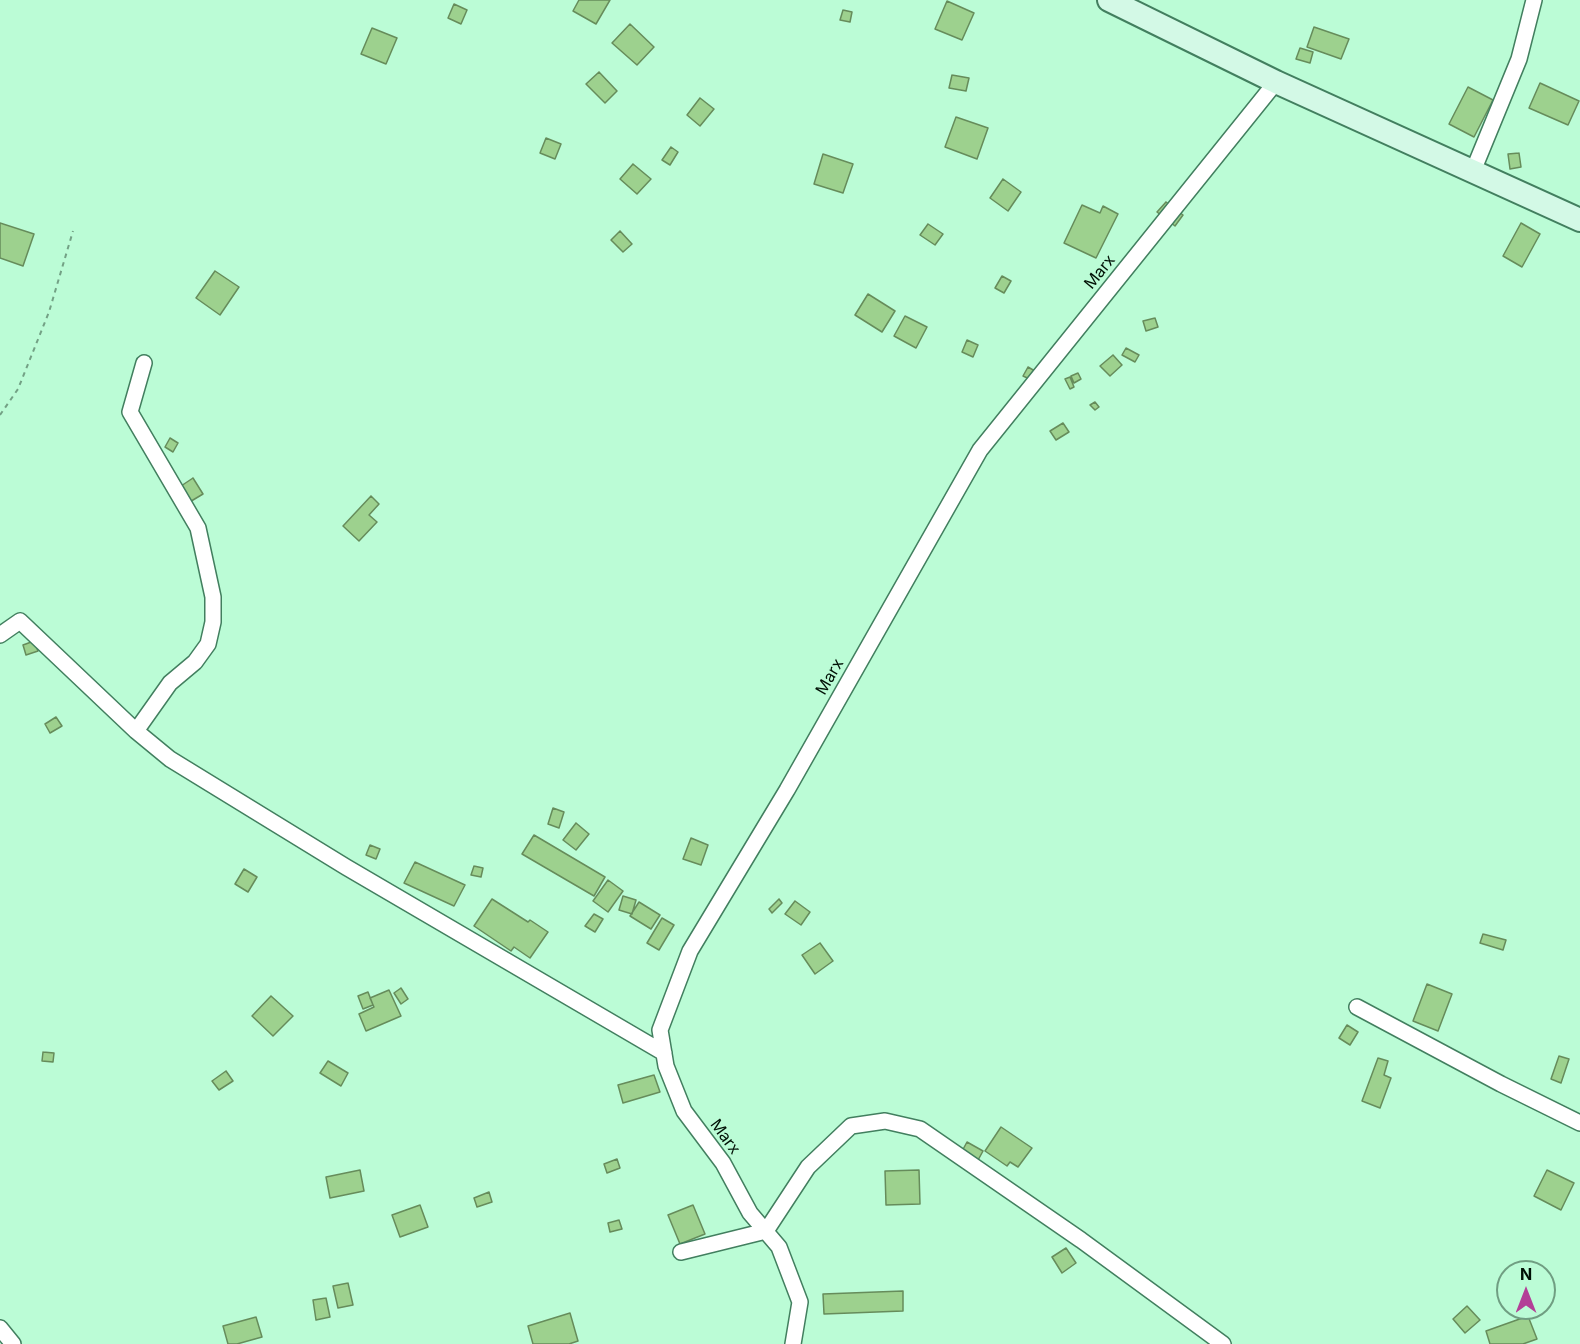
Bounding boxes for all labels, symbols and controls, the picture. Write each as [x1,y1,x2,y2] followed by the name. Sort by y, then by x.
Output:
[1080,251,1120,293] street label: Marx
[812,656,848,698] street label: Marx
[706,1116,744,1158] street label: Marx
[1496,1260,1556,1320] north arrow
[1520,1264,1532,1284] text: N

